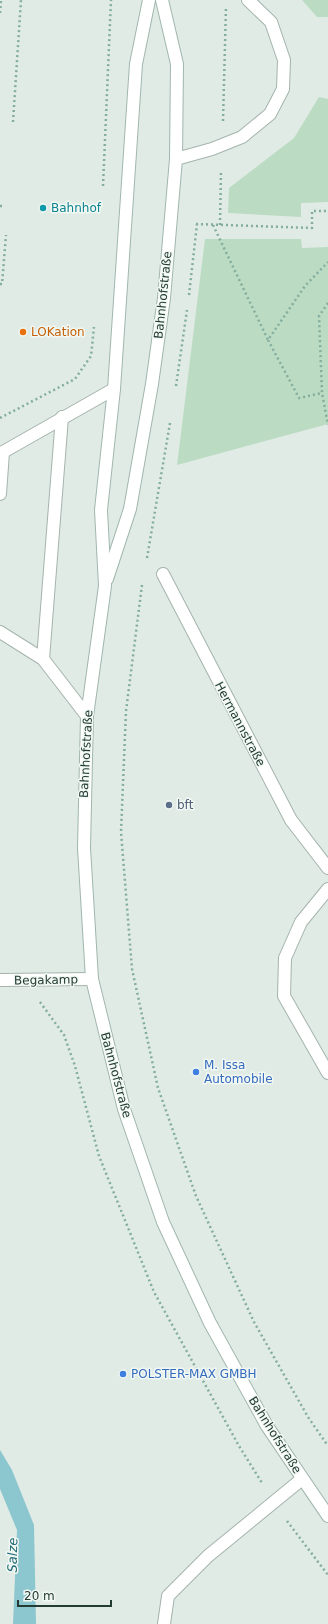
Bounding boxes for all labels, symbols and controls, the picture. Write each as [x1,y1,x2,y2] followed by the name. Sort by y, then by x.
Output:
[51,201,102,215] place label: Bahnhof
[38,203,48,213] marker: Bahnhof
[151,250,175,340] street label: Bahnhofstraße
[31,325,85,339] place label: LOKation
[18,327,28,337] marker: LOKation
[212,679,268,769] street label: Hermannstraße
[77,710,95,798] street label: Bahnhofstraße
[177,798,194,812] place label: bft
[164,800,174,810] marker: bft
[14,972,78,988] street label: Begakamp
[98,1031,134,1119] street label: Bahnhofstraße
[204,1058,273,1086] place label: M. Issa Automobile
[191,1067,201,1077] marker: M. Issa Automobile
[131,1367,257,1381] place label: POLSTER-MAX GMBH
[118,1369,128,1379] marker: POLSTER-MAX GMBH
[246,1394,304,1476] street label: Bahnhofstraße
[5,1538,20,1572] water label: Salze
[18,1582,111,1608] scale bar
[24,1589,55,1603] text: 20 m

